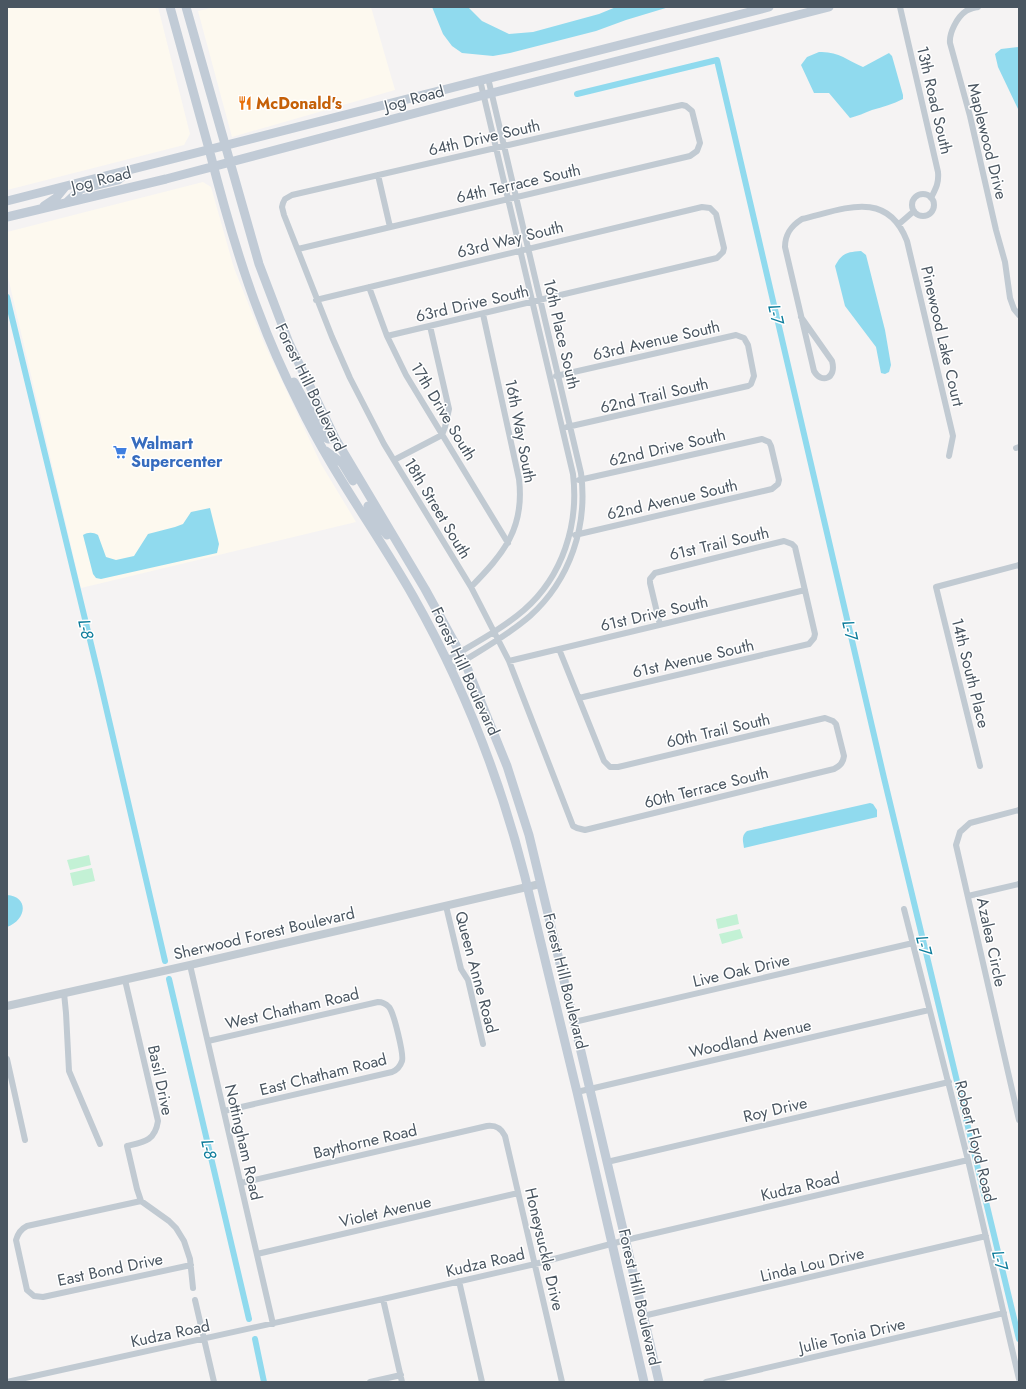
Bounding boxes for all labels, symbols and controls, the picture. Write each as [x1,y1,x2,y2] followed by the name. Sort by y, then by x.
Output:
[911,44,958,157] street label: 13th Road South
[380,79,447,118] street label: Jog Road
[962,81,1013,202] street label: Maplewood Drive
[256,92,342,115] place label: McDonald's
[237,95,253,111] restaurant icon: McDonald's
[426,113,542,162] street label: 64th Drive South
[454,158,583,209] street label: 64th Terrace South
[67,161,134,199] street label: Jog Road
[454,215,566,264] street label: 63rd Way South
[915,264,970,409] street label: Pinewood Lake Court
[538,277,585,391] street label: 16th Place South
[413,279,531,328] street label: 63rd Drive South
[762,302,790,329] water label: L-7
[590,315,722,366] street label: 63rd Avenue South
[270,319,352,455] street label: Forest Hill Boulevard
[405,358,482,465] street label: 17th Drive South
[598,372,711,419] street label: 62nd Trail South
[499,377,542,485] street label: 16th Way South
[606,423,728,472] street label: 62nd Drive South
[131,432,223,473] place label: Walmart Supercenter
[112,444,128,460] supermarket icon: Walmart Supercenter
[398,453,477,563] street label: 18th Street South
[605,473,740,526] street label: 62nd Avenue South
[667,521,771,566] street label: 61st Trail South
[598,590,710,637] street label: 61st Drive South
[426,603,505,739] street label: Forest Hill Boulevard
[946,616,995,731] street label: 14th South Place
[72,617,100,641] water label: L-8
[836,618,864,645] water label: L-7
[630,633,756,684] street label: 61st Avenue South
[664,707,772,754] street label: 60th Trail South
[642,761,771,814] street label: 60th Terrace South
[971,895,1012,989] street label: Azalea Circle
[171,901,357,966] street label: Sherwood Forest Boulevard
[449,908,504,1036] street label: Queen Anne Road
[537,911,594,1052] street label: Forest Hill Boulevard
[910,933,939,960] water label: L-7
[690,948,792,993] street label: Live Oak Drive
[223,982,361,1035] street label: West Chatham Road
[687,1013,813,1064] street label: Woodland Avenue
[142,1043,179,1117] street label: Basil Drive
[257,1048,389,1101] street label: East Chatham Road
[949,1078,1002,1204] street label: Robert Floyd Road
[219,1082,268,1202] street label: Nottingham Road
[741,1091,809,1128] street label: Roy Drive
[311,1118,419,1165] street label: Baythorne Road
[195,1137,223,1161] water label: L-8
[758,1166,842,1207] street label: Kudza Road
[519,1185,570,1313] street label: Honeysuckle Drive
[337,1190,433,1233] street label: Violet Avenue
[613,1226,666,1368] street label: Forest Hill Boulevard
[758,1241,866,1288] street label: Linda Lou Drive
[443,1242,527,1283] street label: Kudza Road
[55,1247,165,1292] street label: East Bond Drive
[986,1248,1015,1275] water label: L-7
[795,1312,907,1359] street label: Julie Tonia Drive
[128,1314,212,1353] street label: Kudza Road

